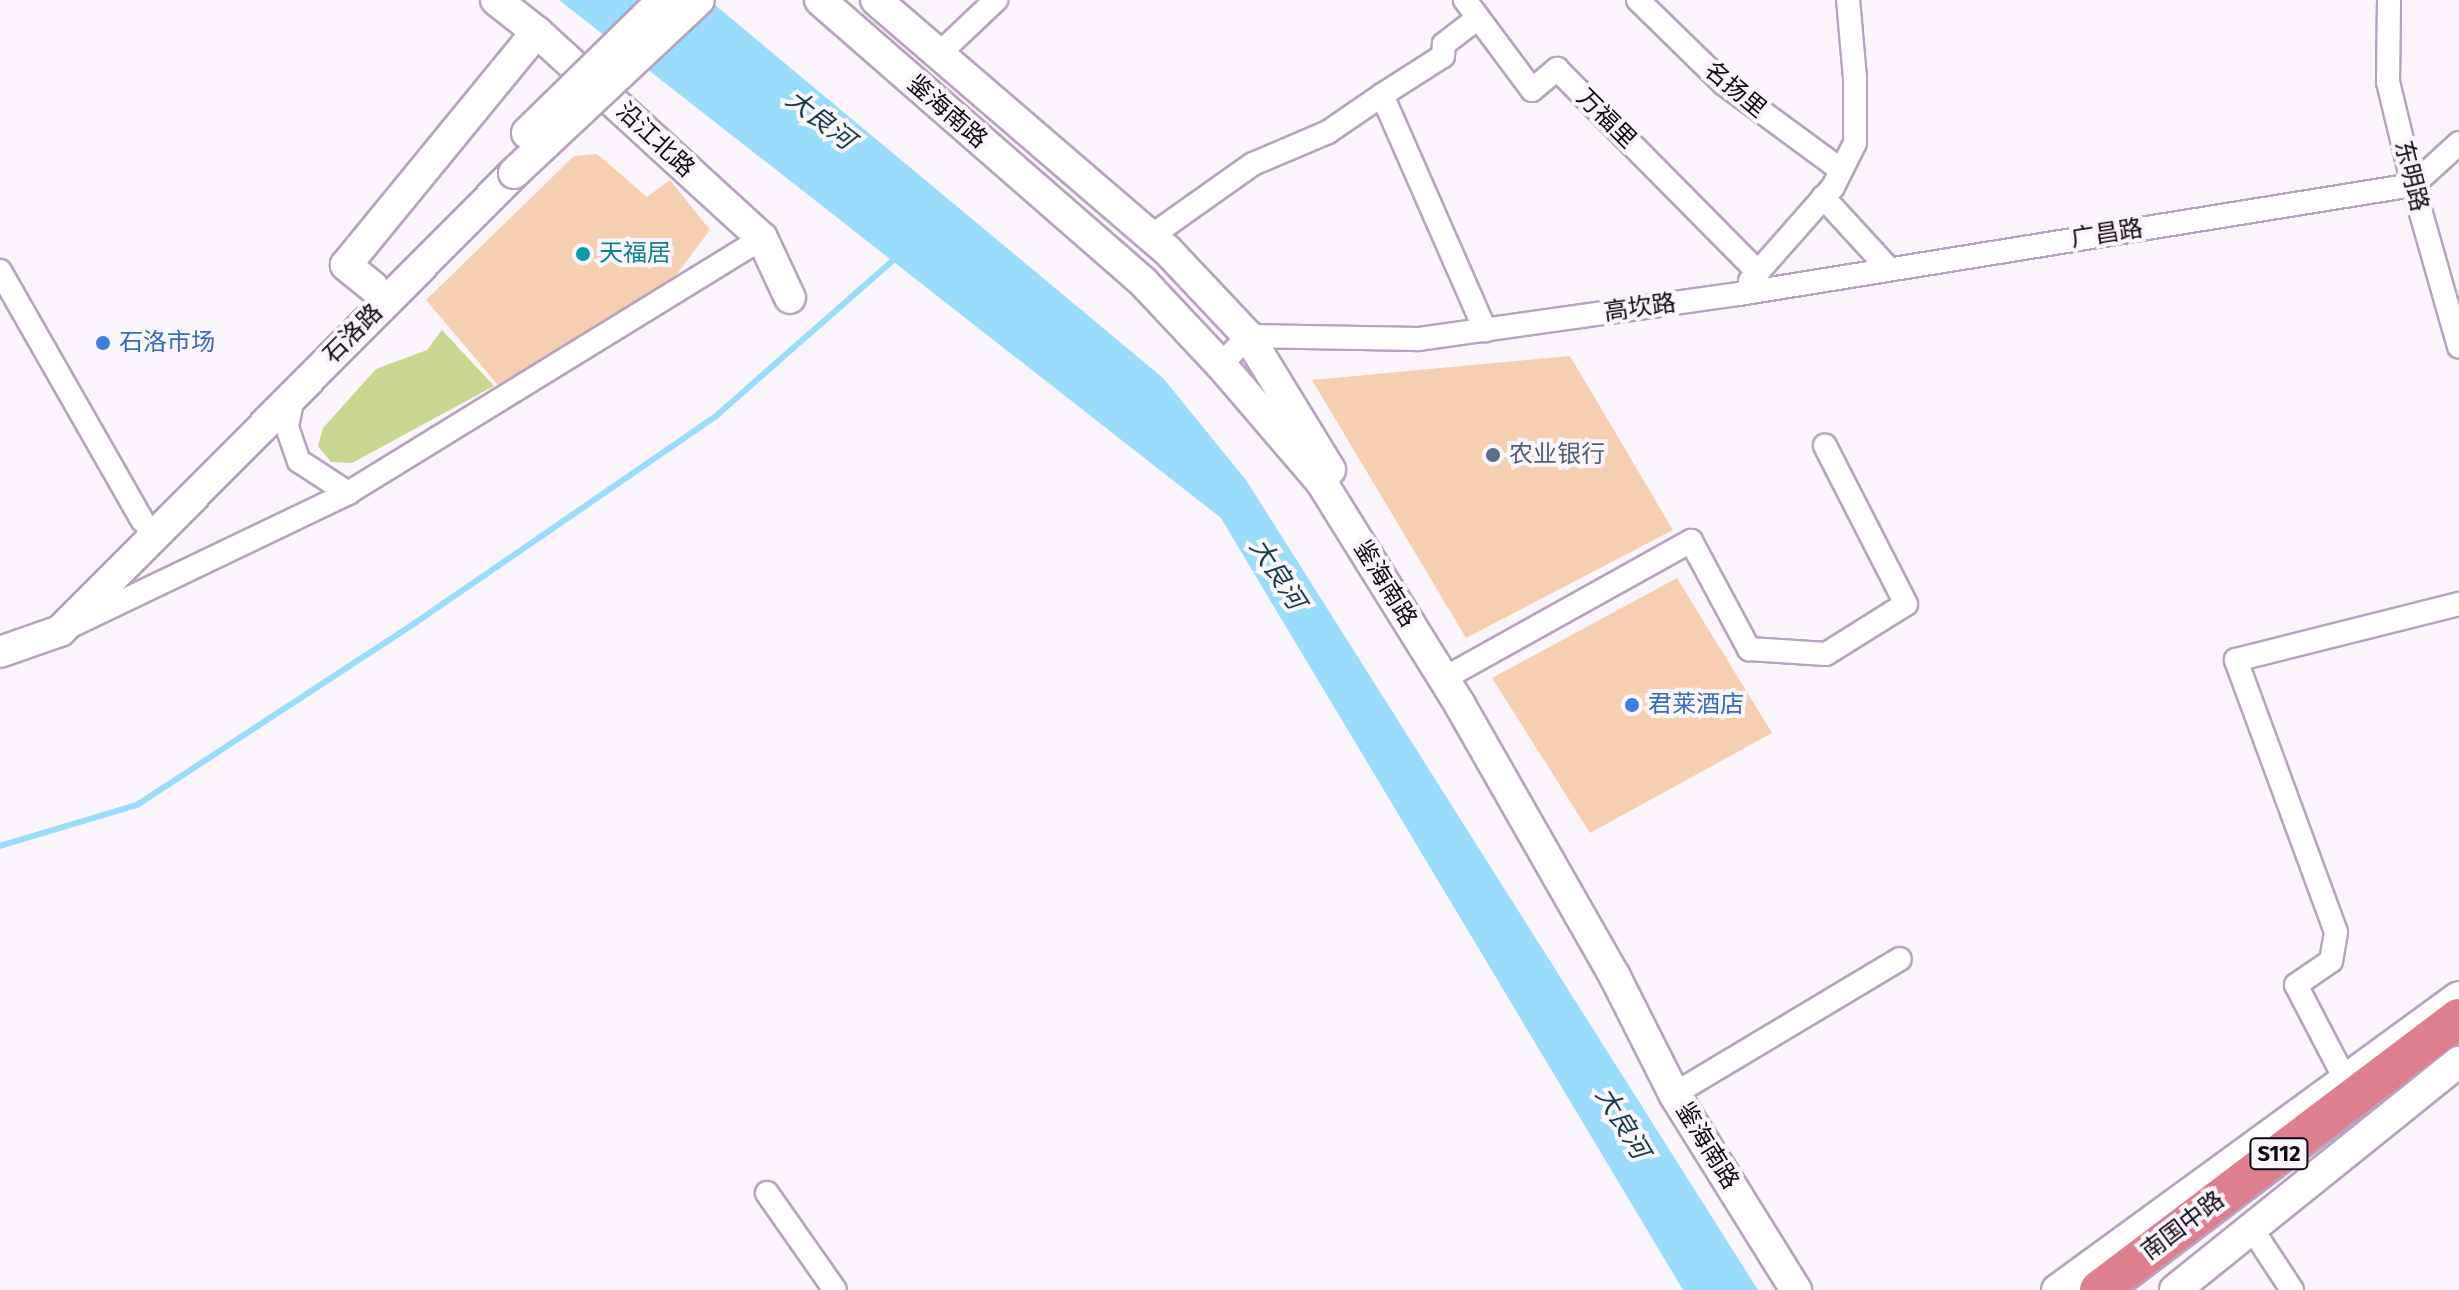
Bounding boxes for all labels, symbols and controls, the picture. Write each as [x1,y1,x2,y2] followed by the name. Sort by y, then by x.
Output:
[1698,56,1772,124] street label: 名扬里
[901,70,993,154] street label: 鉴海南路
[1570,83,1642,155] street label: 万福里
[780,84,860,156] water label: 大良河
[610,97,700,183] street label: 沿江北路
[2388,138,2434,214] street label: 东明路
[2069,214,2145,254] street label: 广昌路
[599,240,671,268] place label: 天福居
[574,245,592,263] marker: 天福居
[1602,289,1678,327] street label: 高坎路
[317,298,389,370] street label: 石洛路
[119,329,215,357] place label: 石洛市场
[94,334,112,352] marker: 石洛市场
[1509,441,1605,469] place label: 农业银行
[1484,446,1502,464] marker: 农业银行
[1243,533,1311,615] water label: 大良河
[1347,536,1423,632] street label: 鉴海南路
[1648,691,1744,719] place label: 君莱酒店
[1623,696,1641,714] marker: 君莱酒店
[1589,1082,1655,1164] water label: 大良河
[1669,1098,1745,1194] street label: 鉴海南路
[2249,1136,2309,1172] road number: S112
[2136,1186,2230,1266] street label: 南国中路

